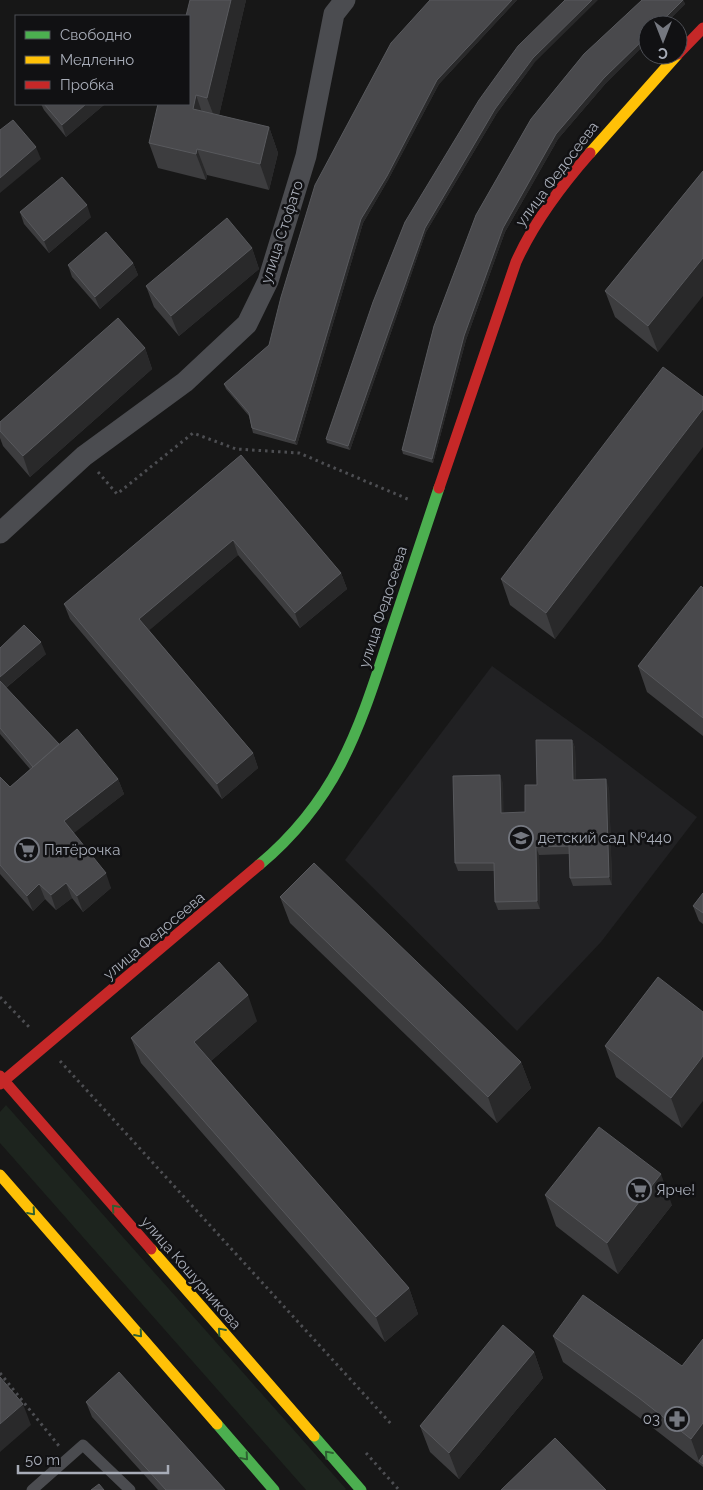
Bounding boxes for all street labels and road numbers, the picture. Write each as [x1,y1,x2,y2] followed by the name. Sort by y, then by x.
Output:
[512,118,602,230] street label: улица Федосеева
[257,178,307,286] street label: улица Стофато
[355,544,411,670] street label: улица Федосеева
[100,888,208,984] street label: улица Федосеева
[137,1213,245,1333] street label: улица Кошурникова

